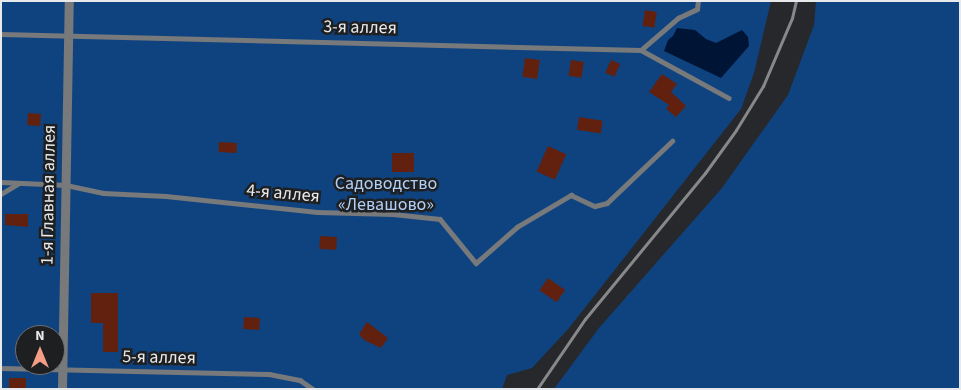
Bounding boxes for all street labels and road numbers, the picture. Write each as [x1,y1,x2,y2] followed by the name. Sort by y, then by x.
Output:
[323,17,397,39] street label: 3-я аллея
[37,125,61,265] street label: 1-я Главная аллея
[245,180,321,208] street label: 4-я аллея
[122,347,196,369] street label: 5-я аллея

